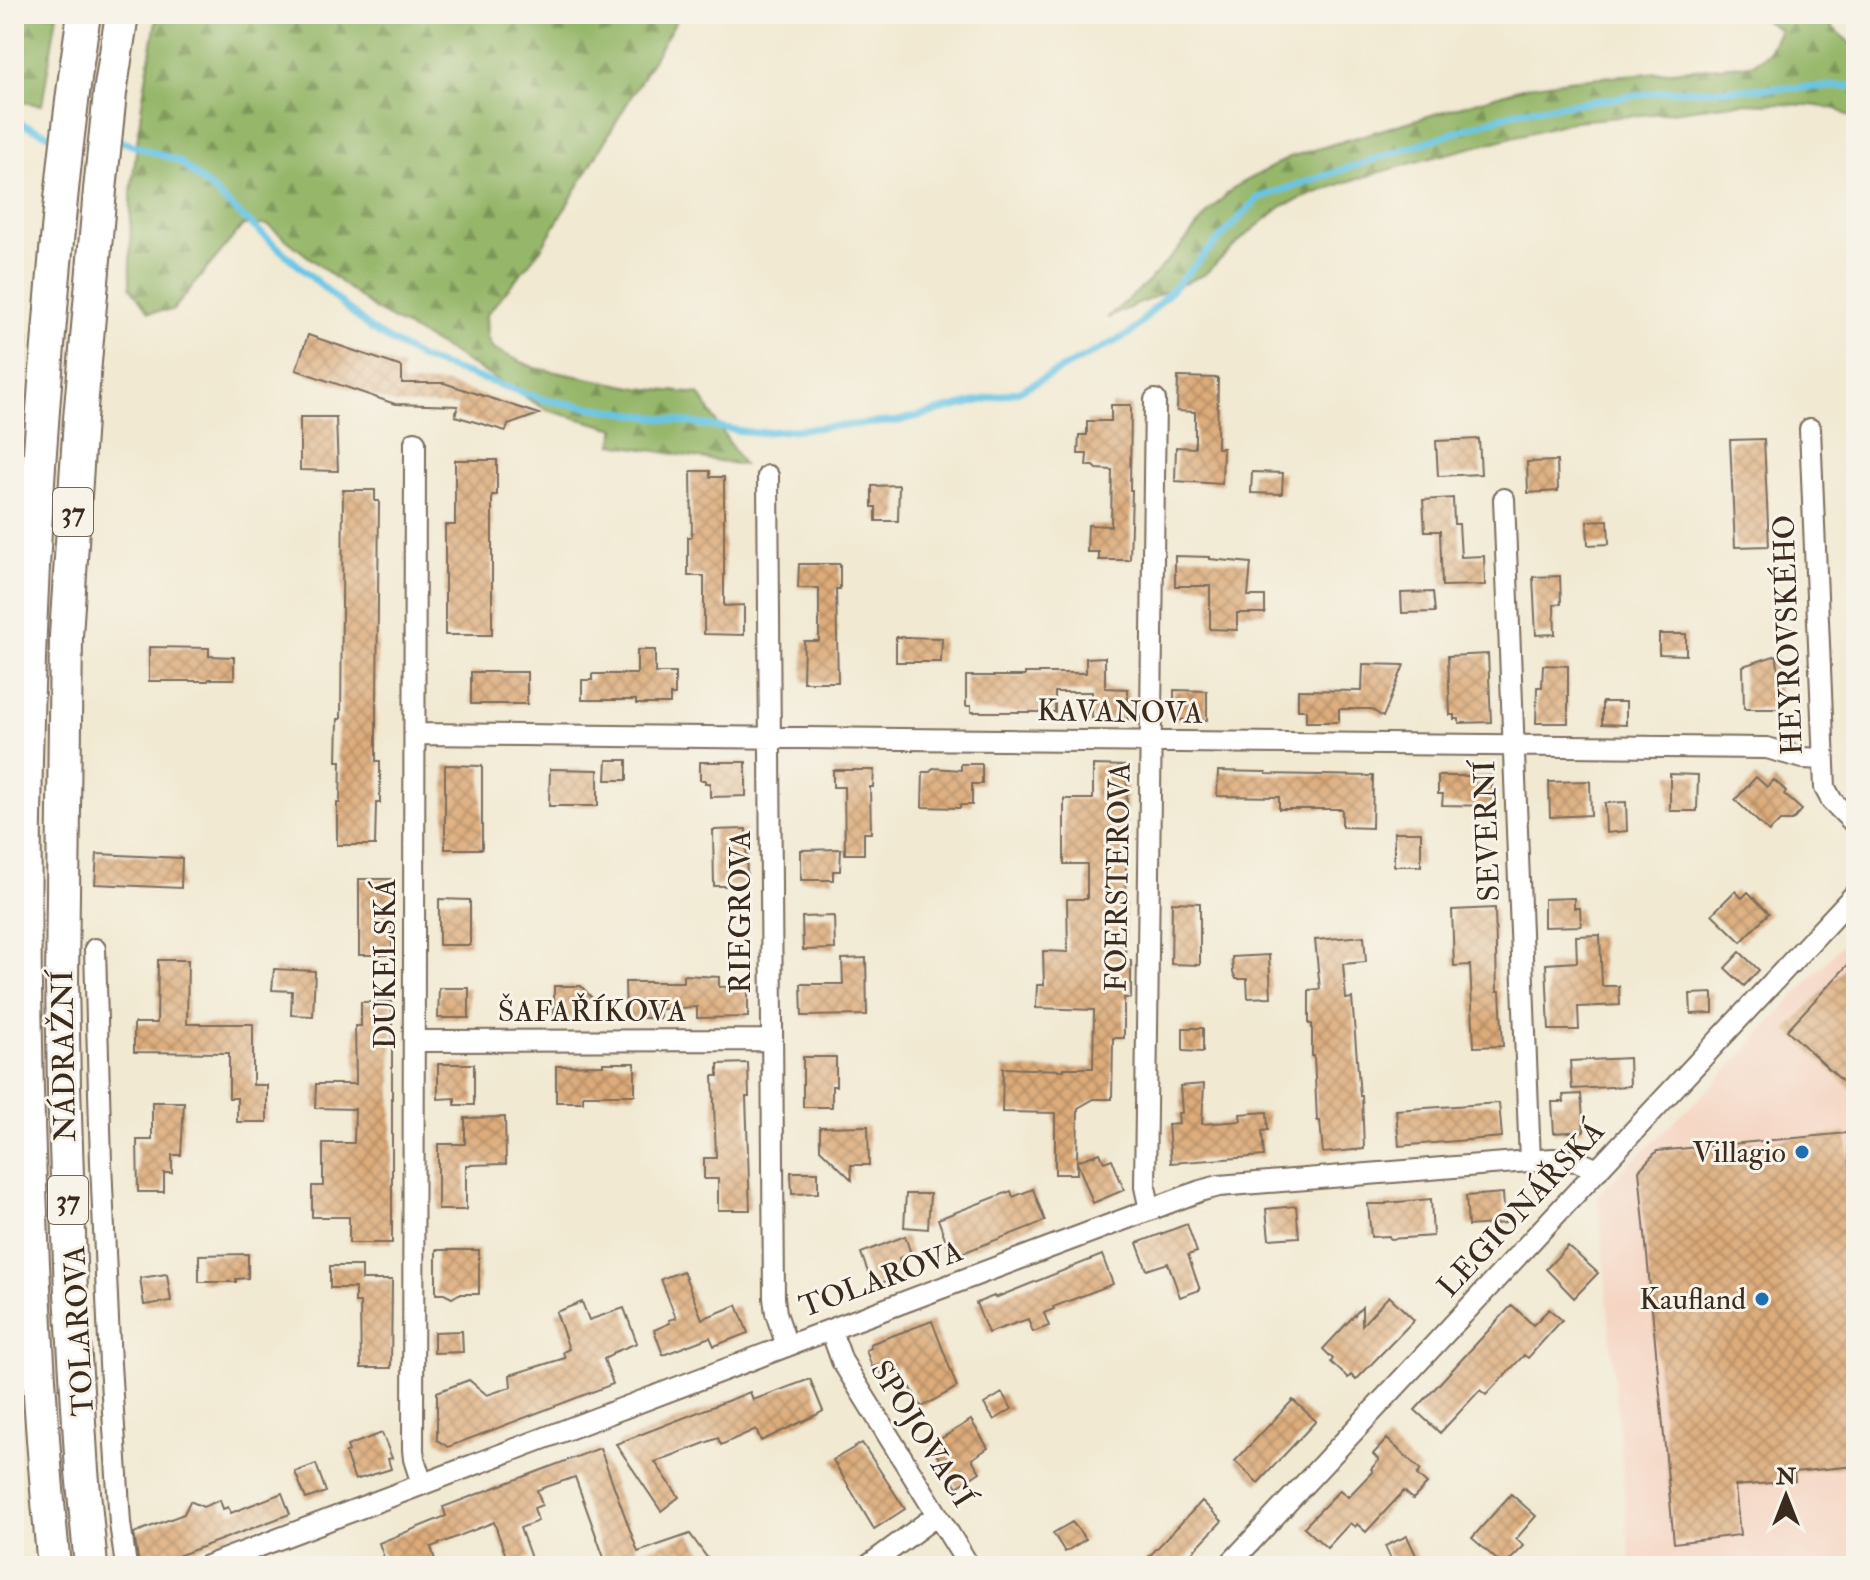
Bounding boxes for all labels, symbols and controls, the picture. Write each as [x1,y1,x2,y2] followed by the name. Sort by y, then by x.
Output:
[53,488,93,536] road number: 37
[1764,514,1811,756] street label: HEYROVSKÉHO
[1037,692,1203,732] street label: KAVANOVA
[1466,758,1508,902] street label: SEVERNÍ
[1097,762,1139,992] street label: FOERSTEROVA
[722,830,759,994] street label: RIEGROVA
[367,879,404,1049] street label: DUKELSKÁ
[44,968,84,1142] street label: NÁDRAŽNÍ
[498,992,686,1030] street label: ŠAFAŘÍKOVA
[1429,1112,1612,1305] street label: LEGIONÁŘSKÁ
[1692,1134,1786,1171] place label: Villagio
[1793,1143,1811,1161] marker: Villagio
[48,1176,88,1224] road number: 37
[794,1232,968,1326] street label: TOLAROVA
[56,1245,102,1417] street label: TOLAROVA
[1639,1281,1746,1318] place label: Kaufland
[1753,1290,1771,1308] marker: Kaufland
[862,1354,983,1516] street label: SPOJOVACÍ
[1746,1456,1826,1536] north arrow
[1775,1463,1796,1491] text: N

